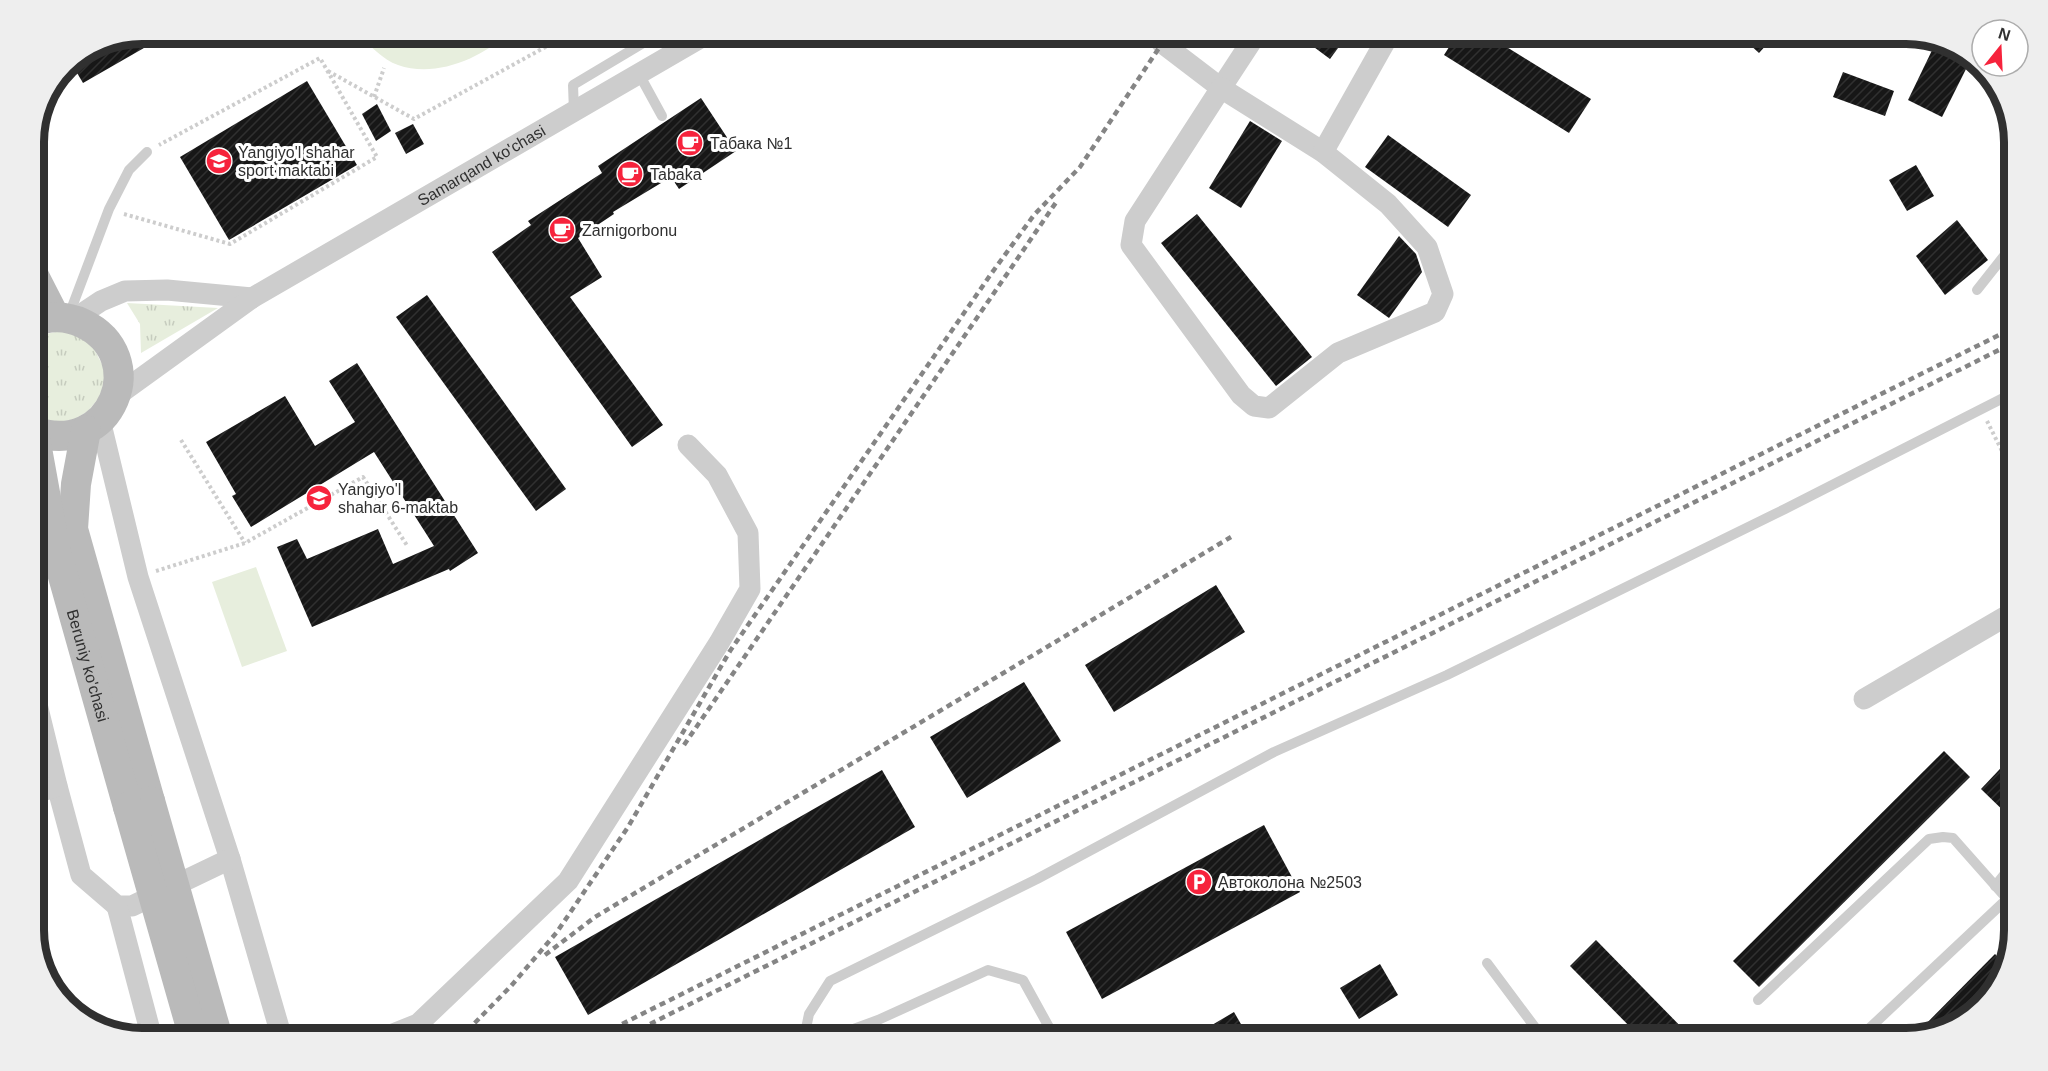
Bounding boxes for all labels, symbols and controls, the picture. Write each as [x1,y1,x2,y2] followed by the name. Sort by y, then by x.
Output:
[1970,18,2030,78] north arrow
[1996,24,2013,44] text: N
[415,122,548,209] street label: Samarqand ko'chasi
[675,128,705,158] cafe icon: Табака №1
[710,135,793,152] place label: Табака №1
[238,144,355,179] place label: Yangiyo'l shahar sport maktabi
[204,146,234,176] school or university icon: Yangiyo'l shahar sport maktabi
[615,159,645,189] cafe icon: Tabaka
[650,166,702,183] place label: Tabaka
[547,215,577,245] cafe icon: Zarnigorbonu
[582,222,677,239] place label: Zarnigorbonu
[338,481,458,516] place label: Yangiyo'l shahar 6-maktab
[304,483,334,513] school or university icon: Yangiyo'l shahar 6-maktab
[64,608,112,724] street label: Beruniy ko'chasi
[1184,867,1214,897] parking icon: Автоколона №2503
[1218,874,1362,891] place label: Автоколона №2503

